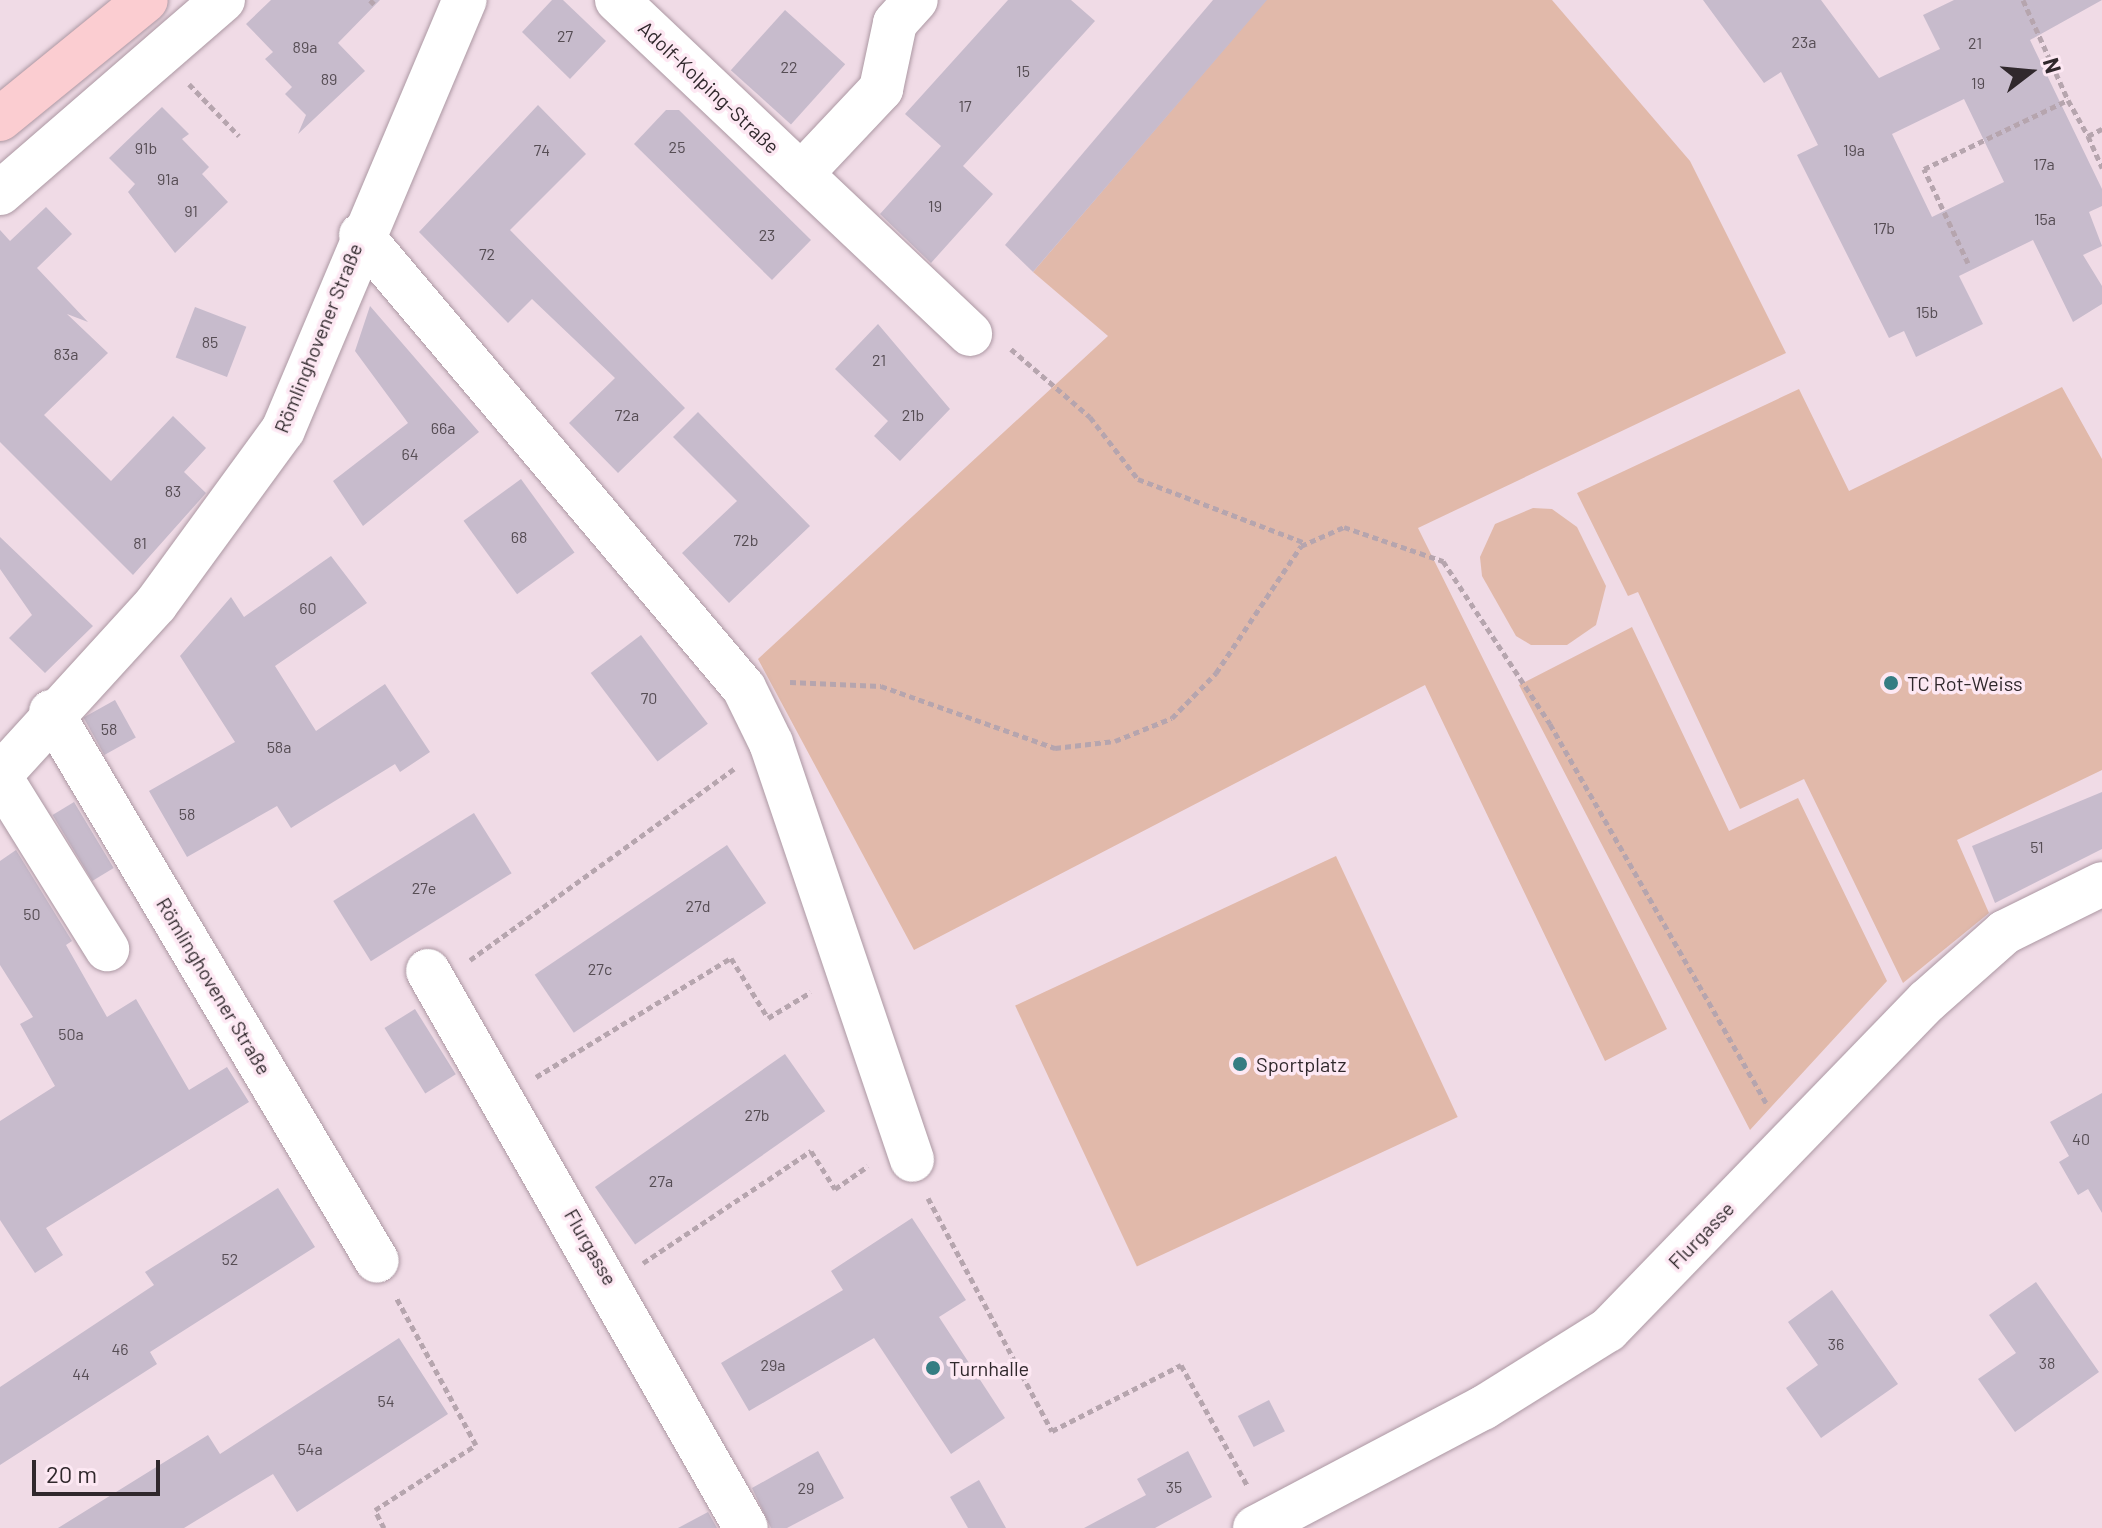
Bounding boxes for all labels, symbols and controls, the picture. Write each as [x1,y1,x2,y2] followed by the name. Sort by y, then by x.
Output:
[634,16,784,158] street label: Adolf-Kolping-Straße
[557,26,573,46] house number: 27
[1792,32,1816,52] house number: 23a
[1990,32,2070,112] north arrow
[1968,33,1982,53] house number: 21
[293,37,317,57] house number: 89a
[2039,55,2068,76] text: N
[780,57,798,77] house number: 22
[1016,61,1030,81] house number: 15
[321,69,337,89] house number: 89
[1971,73,1985,93] house number: 19
[958,96,972,116] house number: 17
[669,137,685,157] house number: 25
[135,138,157,158] house number: 91b
[534,140,550,160] house number: 74
[1843,140,1865,160] house number: 19a
[2033,154,2055,174] house number: 17a
[157,169,179,189] house number: 91a
[928,196,942,216] house number: 19
[184,201,198,221] house number: 91
[2034,209,2056,229] house number: 15a
[1873,218,1895,238] house number: 17b
[759,225,775,245] house number: 23
[269,240,367,436] street label: Römlinghovener Straße
[479,244,495,264] house number: 72
[1916,302,1938,322] house number: 15b
[202,332,218,352] house number: 85
[54,344,78,364] house number: 83a
[872,350,886,370] house number: 21
[615,405,639,425] house number: 72a
[902,405,924,425] house number: 21b
[431,418,455,438] house number: 66a
[401,444,419,464] house number: 64
[165,481,181,501] house number: 83
[511,527,527,547] house number: 68
[734,530,758,550] house number: 72b
[133,533,147,553] house number: 81
[299,598,317,618] house number: 60
[1907,671,2023,695] place label: TC Rot-Weiss
[1882,674,1900,692] marker: TC Rot-Weiss
[641,688,657,708] house number: 70
[101,719,117,739] house number: 58
[267,737,291,757] house number: 58a
[179,804,195,824] house number: 58
[2030,837,2044,857] house number: 51
[412,878,436,898] house number: 27e
[152,893,276,1079] street label: Römlinghovener Straße
[686,896,710,916] house number: 27d
[23,904,41,924] house number: 50
[588,959,612,979] house number: 27c
[58,1024,84,1044] house number: 50a
[1256,1052,1346,1076] place label: Sportplatz
[1231,1055,1249,1073] marker: Sportplatz
[745,1105,769,1125] house number: 27b
[2072,1129,2090,1149] house number: 40
[649,1171,673,1191] house number: 27a
[1663,1196,1739,1274] street label: Flurgasse
[560,1205,622,1289] street label: Flurgasse
[222,1249,238,1269] house number: 52
[1828,1334,1844,1354] house number: 36
[111,1339,129,1359] house number: 46
[2039,1353,2055,1373] house number: 38
[760,1355,786,1375] house number: 29a
[949,1356,1029,1380] place label: Turnhalle
[924,1359,942,1377] marker: Turnhalle
[72,1364,90,1384] house number: 44
[377,1391,395,1411] house number: 54
[297,1439,323,1459] house number: 54a
[36,1444,164,1494] scale bar
[46,1459,97,1488] text: 20 m
[1166,1477,1182,1497] house number: 35
[798,1478,814,1498] house number: 29

